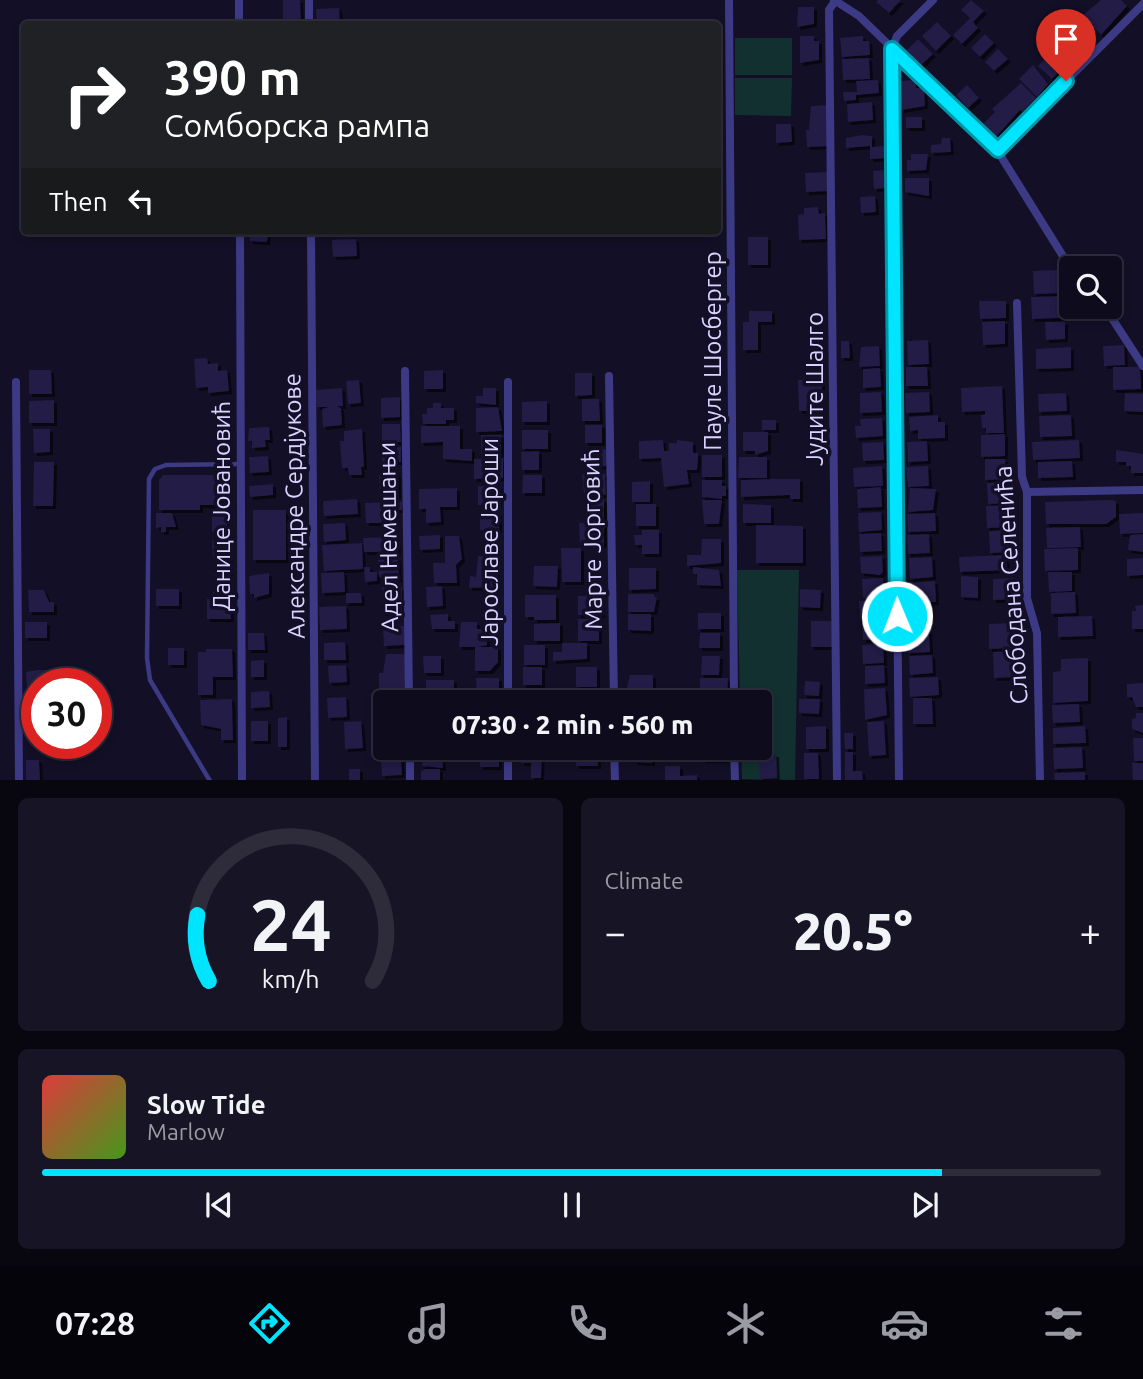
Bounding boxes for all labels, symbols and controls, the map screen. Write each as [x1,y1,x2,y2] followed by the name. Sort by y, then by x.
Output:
[1036,9,1096,81] pin
[1047,20,1085,58] icon: arrive
[49,49,140,140] icon: right
[164,49,301,104] text: 390 m
[164,107,430,143] text: Сомборска рампа
[122,182,160,220] icon: left
[49,187,108,216] text: Then
[699,251,726,451] street label: Пауле Шосбергер
[1059,256,1122,319] map controls
[1059,256,1122,319] button: search
[801,312,828,466] street label: Јудите Шалго
[278,373,310,639] street label: Александре Сердјукове
[208,401,235,611] street label: Данице Јовановић
[476,438,503,646] street label: Јарославе Јароши
[373,442,403,632] street label: Адел Немешањи
[577,448,607,630] street label: Марте Јорговић
[989,465,1033,705] street label: Слободана Селенића
[860,579,934,653] position arrow
[21,668,112,759] speed limit sign: 30
[452,710,693,739] text: 07:30 · 2 min · 560 m
[605,868,684,893] text: Climate
[249,883,331,965] text: 24
[793,902,913,960] text: 20.5°
[605,911,626,953] text: −
[1080,911,1101,953] text: +
[261,964,319,992] text: km/h
[147,1090,266,1119] text: Slow Tide
[147,1119,225,1144] text: Marlow
[200,1186,238,1224] icon: previous
[553,1186,591,1224] icon: pause
[906,1186,944,1224] icon: next
[245,1299,294,1348] icon: directions
[404,1299,453,1348] icon: music
[563,1299,612,1348] icon: phone
[721,1299,770,1348] icon: climate
[880,1299,929,1348] icon: car
[1039,1299,1088,1348] icon: filters
[55,1305,135,1341] text: 07:28

